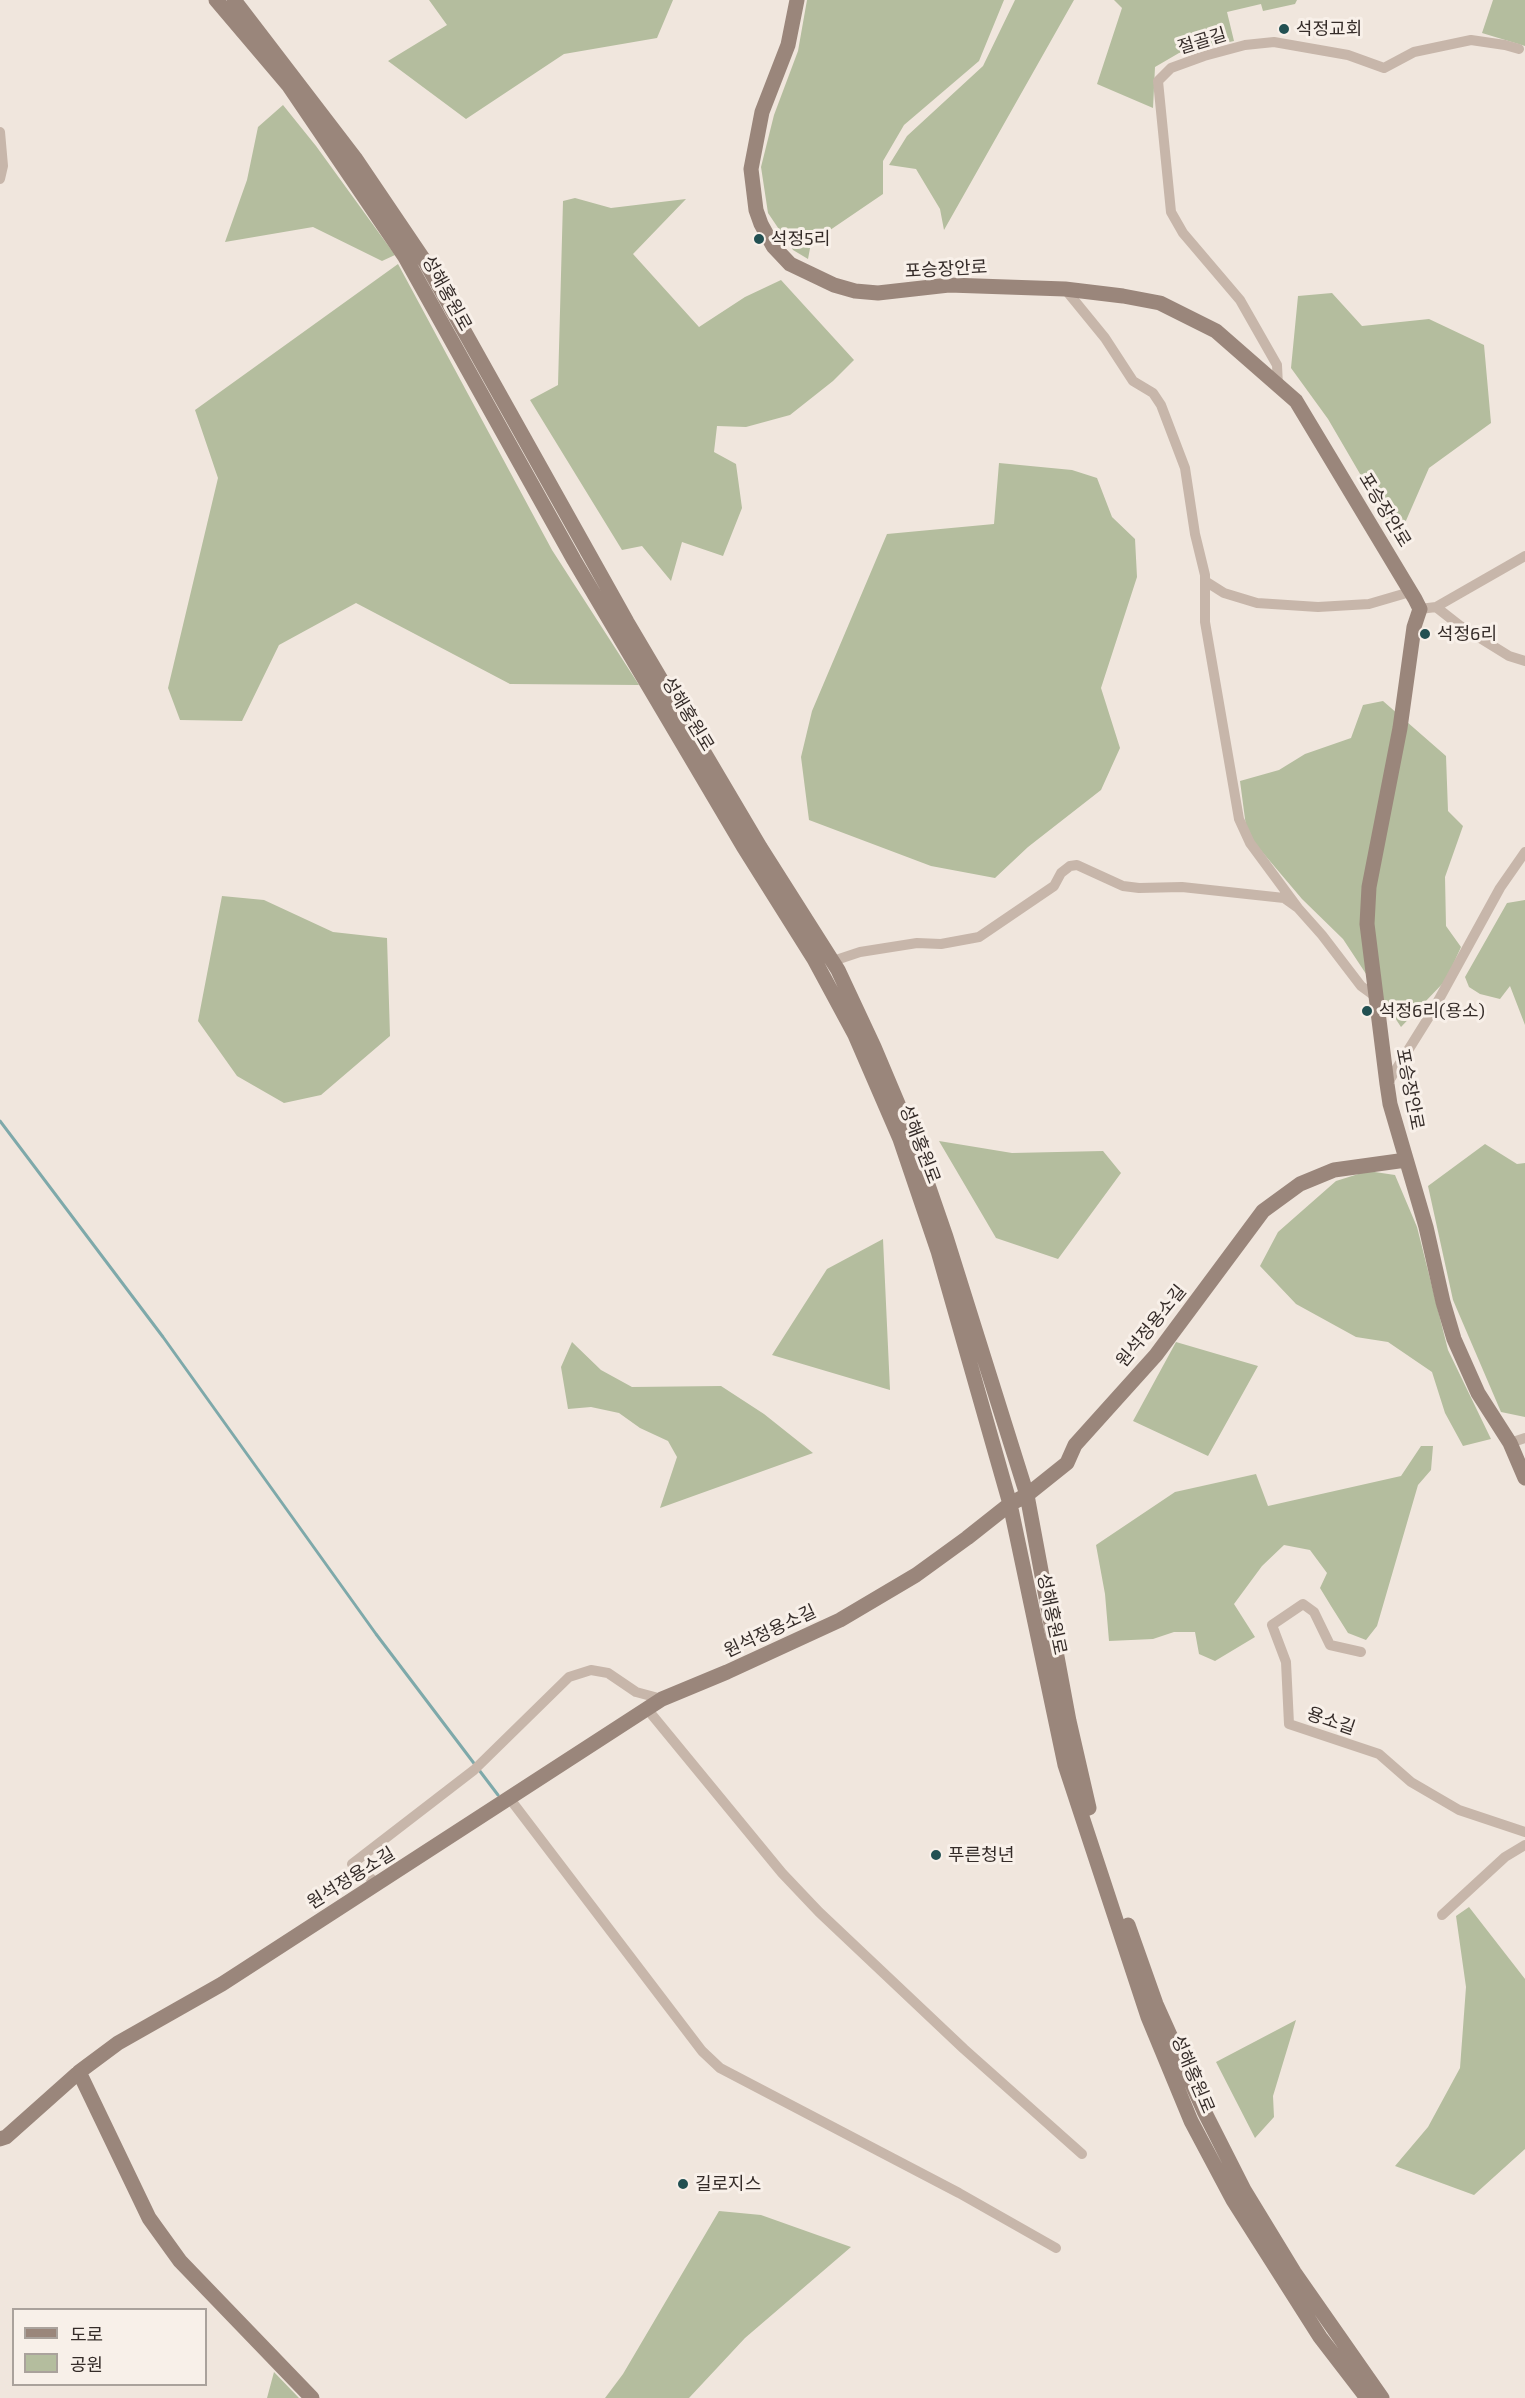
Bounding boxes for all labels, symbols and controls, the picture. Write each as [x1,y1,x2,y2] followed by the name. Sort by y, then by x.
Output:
[1296,18,1362,40] place label: 석정교회
[1277,22,1291,36] marker: 석정교회
[1175,23,1229,59] street label: 절골길
[771,228,830,250] place label: 석정5리
[752,232,766,246] marker: 석정5리
[417,252,477,334] street label: 성해홍원로
[904,256,988,282] street label: 포승장안로
[1354,469,1416,551] street label: 포승장안로
[1437,623,1497,645] place label: 석정6리
[1418,627,1432,641] marker: 석정6리
[657,673,719,755] street label: 성해홍원로
[1379,1000,1485,1022] place label: 석정6리(용소)
[1360,1004,1374,1018] marker: 석정6리(용소)
[1391,1046,1429,1132] street label: 포승장안로
[895,1101,945,1187] street label: 성해홍원로
[1111,1281,1191,1371] street label: 원석정용소길
[1033,1571,1071,1657] street label: 성해홍원로
[720,1600,820,1662] street label: 원석정용소길
[1304,1703,1358,1739] street label: 용소길
[303,1843,399,1913] street label: 원석정용소길
[948,1844,1014,1866] place label: 푸른청년
[929,1848,943,1862] marker: 푸른청년
[1167,2032,1219,2116] street label: 성해홍원로
[695,2173,761,2195] place label: 길로지스
[676,2177,690,2191] marker: 길로지스
[12,2308,207,2386] legend
[70,2323,103,2345] text: 도로
[70,2353,103,2375] text: 공원

